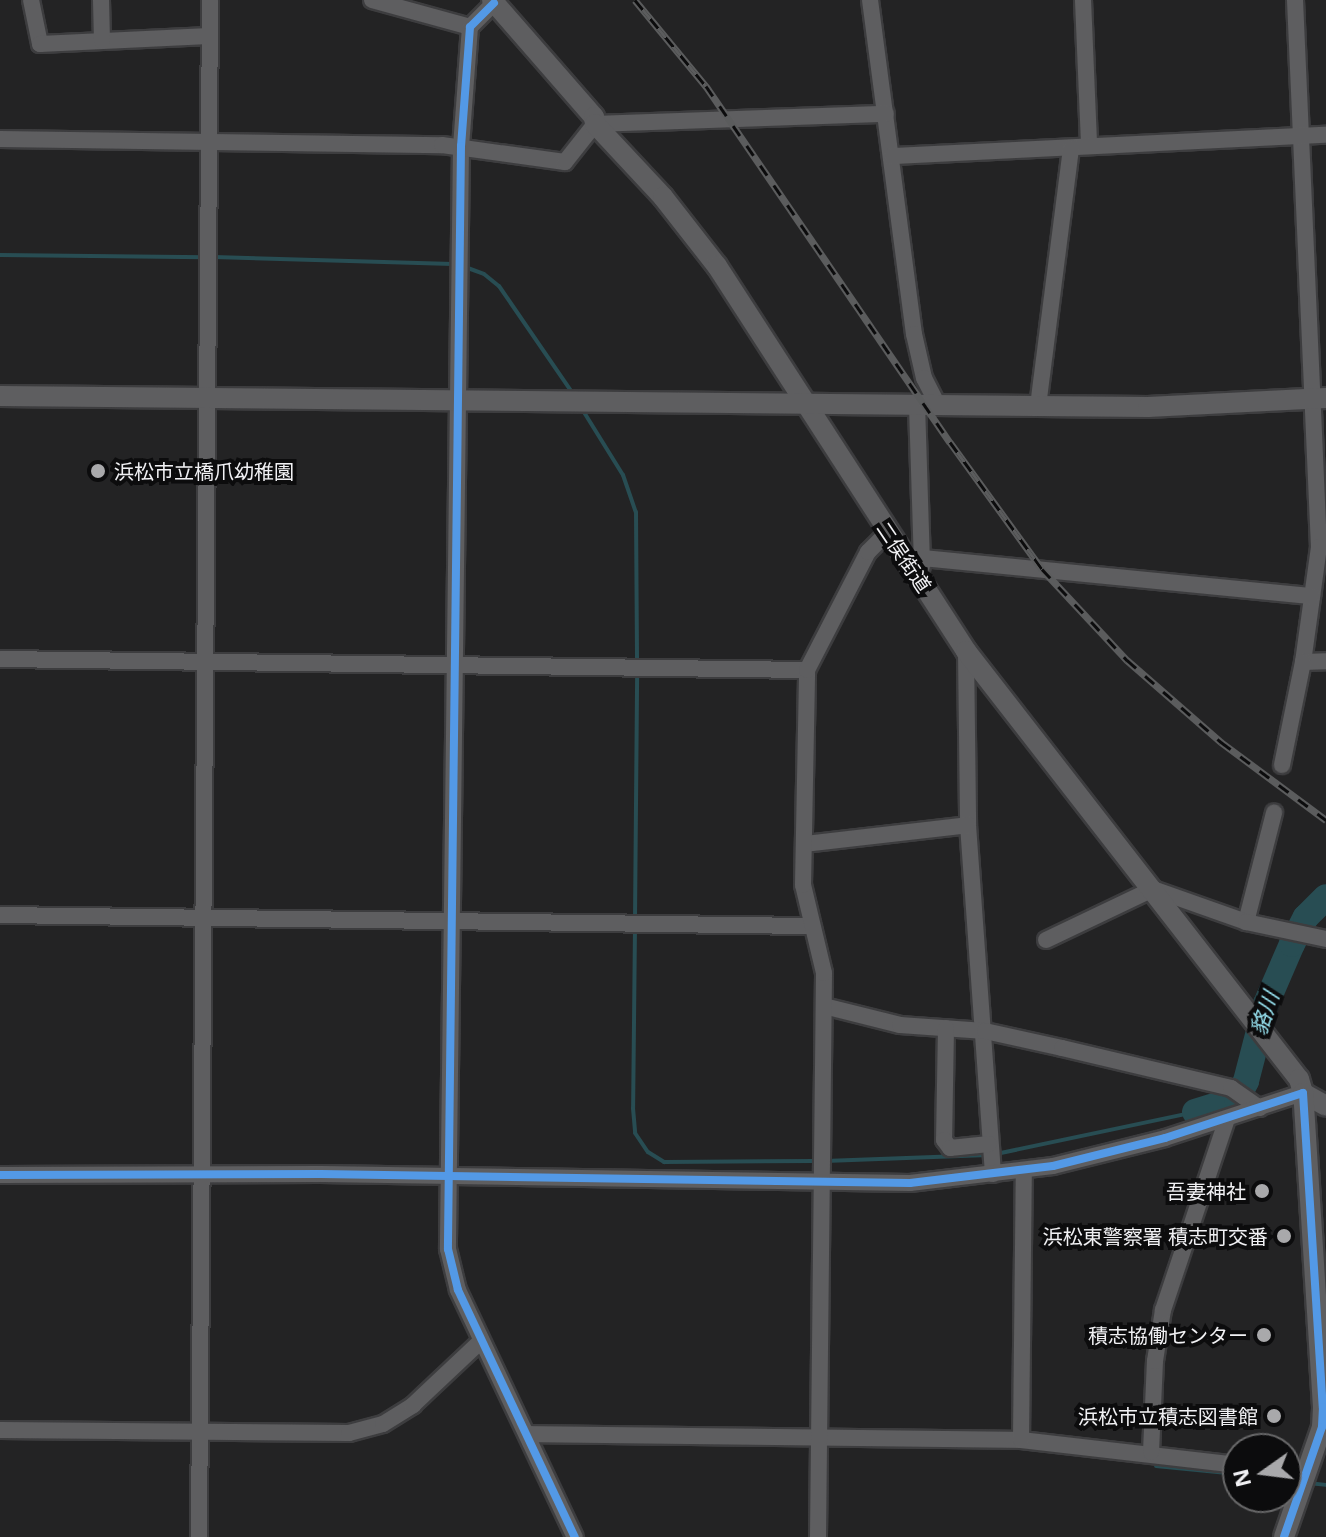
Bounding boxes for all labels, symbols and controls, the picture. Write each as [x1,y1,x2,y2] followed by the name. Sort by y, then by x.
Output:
[114,459,294,483] place label: 浜松市立橋爪幼稚園
[89,462,107,480] marker: 浜松市立橋爪幼稚園
[872,517,936,597] street label: 二俣街道
[1244,988,1284,1038] water label: 貉川
[1166,1179,1246,1203] place label: 吾妻神社
[1253,1182,1271,1200] marker: 吾妻神社
[1043,1224,1268,1248] place label: 浜松東警察署 積志町交番
[1275,1227,1293,1245] marker: 浜松東警察署 積志町交番
[1088,1323,1248,1347] place label: 積志協働センター
[1255,1326,1273,1344] marker: 積志協働センター
[1078,1404,1258,1428] place label: 浜松市立積志図書館
[1265,1407,1283,1425] marker: 浜松市立積志図書館
[1222,1433,1302,1513] north arrow
[1224,1466,1257,1491] text: N

